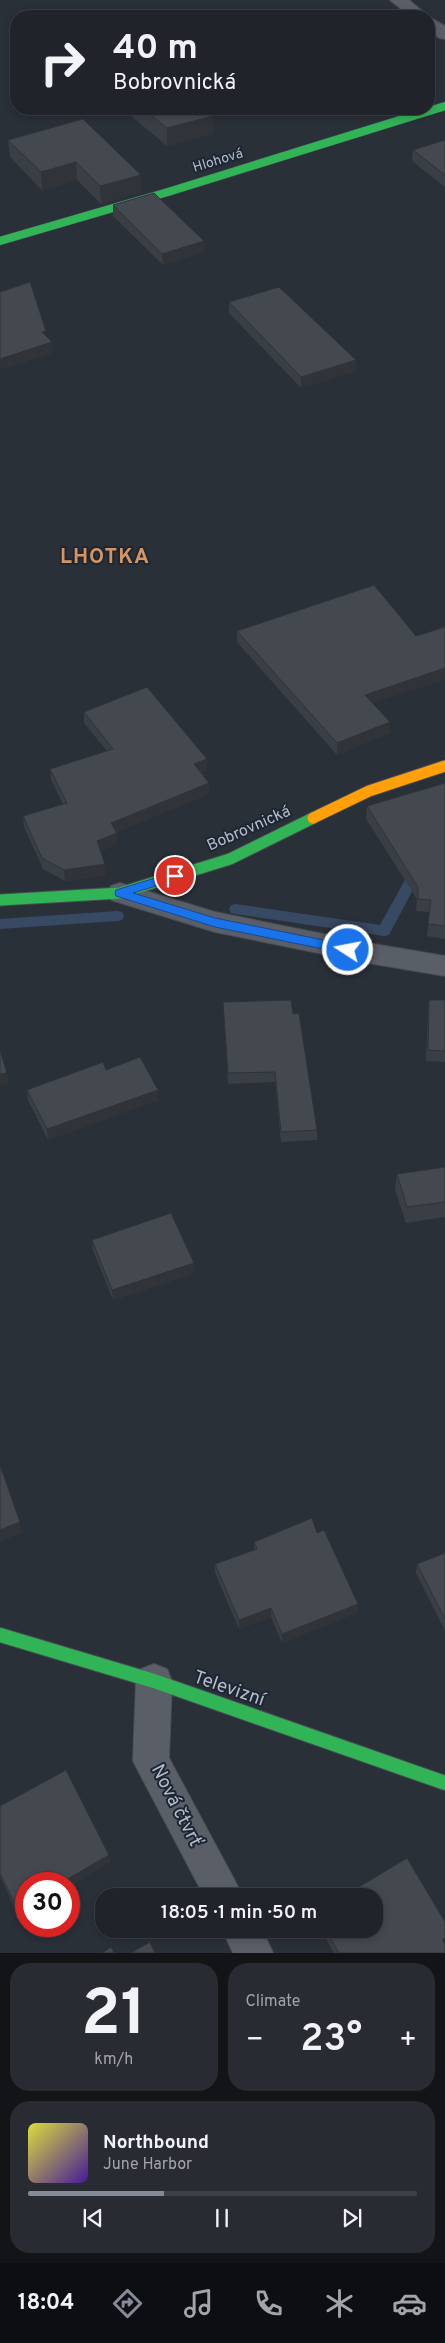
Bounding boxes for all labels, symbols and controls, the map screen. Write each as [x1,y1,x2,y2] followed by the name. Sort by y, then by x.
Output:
[113,27,198,71] text: 40 m
[30,30,95,95] icon: right
[113,70,236,97] text: Bobrovnická
[191,145,245,177] street label: Hlohová
[60,544,150,571] district label: LHOTKA
[204,802,294,856] street label: Bobrovnická
[154,855,196,897] pin
[161,862,189,890] icon: arrive
[321,923,373,975] position arrow
[190,1666,270,1713] street label: Televizní
[145,1761,207,1852] street label: Nová čtvrť
[15,1872,80,1937] speed limit sign: 30
[161,1901,317,1925] text: 18:05 · 1 min · 50 m
[81,1976,147,2058] text: 21
[246,1992,300,2012] text: Climate
[300,2016,362,2065] text: 23°
[246,2023,264,2059] text: −
[399,2023,417,2059] text: +
[94,2050,133,2070] text: km/h
[103,2131,209,2155] text: Northbound
[103,2155,192,2175] text: June Harbor
[79,2204,107,2232] icon: previous
[208,2204,236,2232] icon: pause
[338,2204,366,2232] icon: next
[110,2286,145,2321] icon: directions
[181,2286,216,2321] icon: music
[251,2286,286,2321] icon: phone
[322,2286,357,2321] icon: climate
[392,2286,427,2321] icon: car
[18,2290,74,2317] text: 18:04

